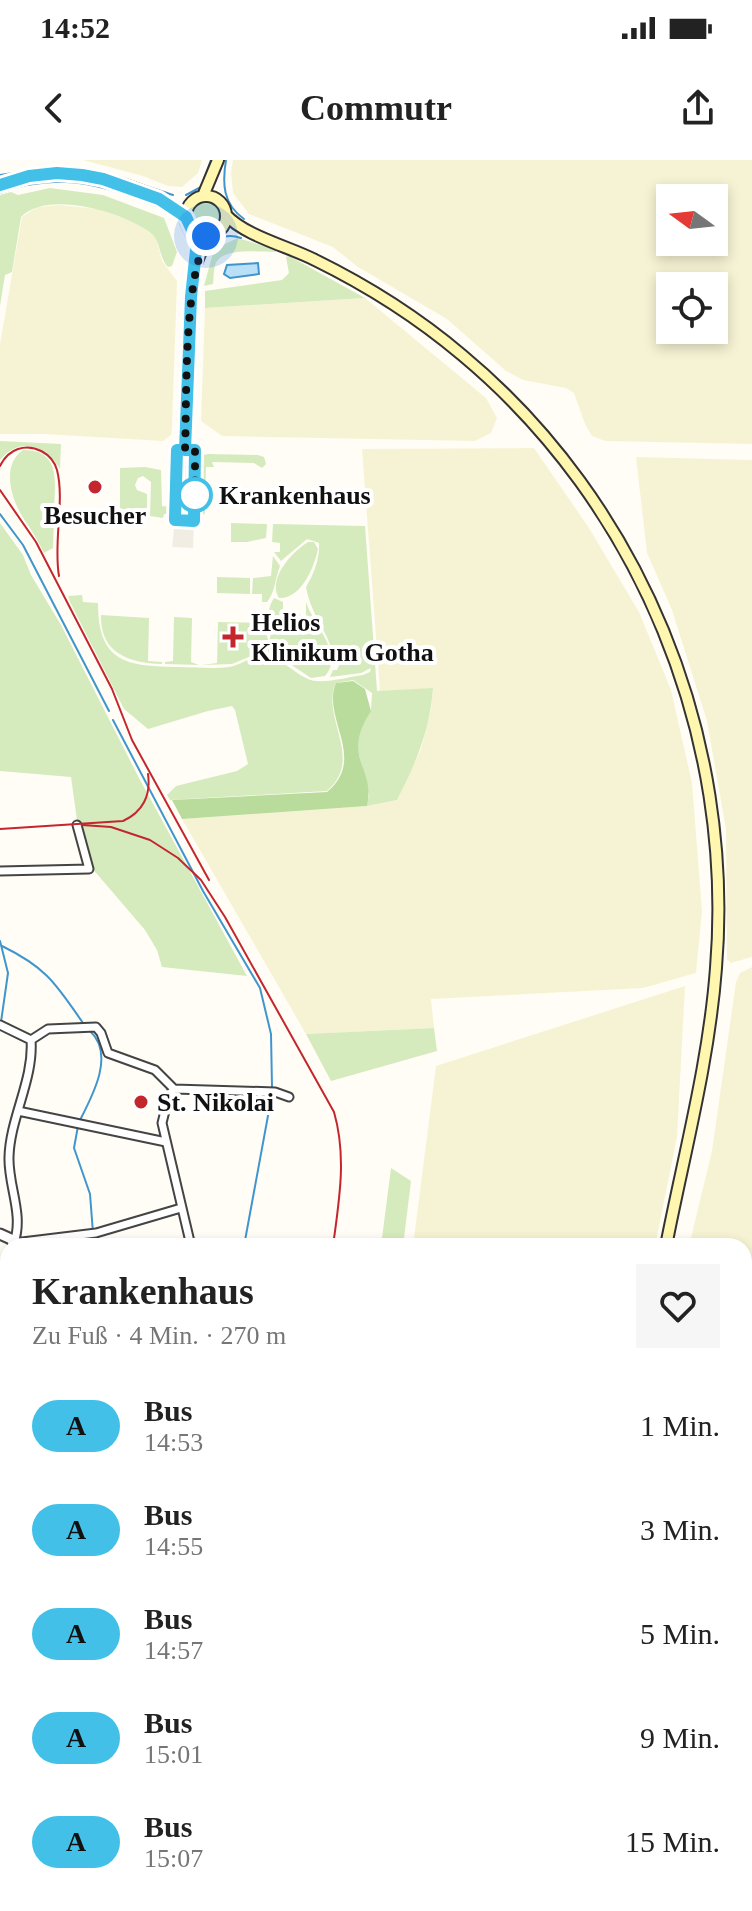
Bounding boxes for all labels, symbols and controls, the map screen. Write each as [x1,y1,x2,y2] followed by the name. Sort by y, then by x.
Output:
[40,11,110,44] text: 14:52
[32,86,76,130] icon: back
[676,86,720,130] icon: share
[300,88,452,128] text: Commutr
[656,184,728,256] north arrow
[656,184,728,344] map controls
[186,216,226,256] your location
[656,272,728,344] button: locate
[86,478,104,496] marker: Besucher
[178,478,212,512] marker: Krankenhaus
[219,481,371,510] place label: Krankenhaus
[44,501,146,530] place label: Besucher
[251,608,434,667] place label: Helios Klinikum Gotha
[222,626,244,648] marker: Helios Klinikum Gotha
[157,1088,274,1117] place label: St. Nikolai
[132,1093,150,1111] marker: St. Nikolai
[636,1264,720,1348] button: heart
[32,1270,254,1312] text: Krankenhaus
[32,1321,286,1350] text: Zu Fuß · 4 Min. · 270 m
[144,1394,192,1427] text: Bus
[640,1409,720,1442] text: 1 Min.
[66,1410,86,1441] text: A
[144,1428,203,1457] text: 14:53
[144,1498,192,1531] text: Bus
[640,1513,720,1546] text: 3 Min.
[66,1514,86,1545] text: A
[144,1532,203,1561] text: 14:55
[144,1602,192,1635] text: Bus
[640,1617,720,1650] text: 5 Min.
[66,1618,86,1649] text: A
[144,1636,203,1665] text: 14:57
[144,1706,192,1739] text: Bus
[640,1721,720,1754] text: 9 Min.
[66,1722,86,1753] text: A
[144,1740,203,1769] text: 15:01
[144,1810,192,1843] text: Bus
[625,1825,720,1858] text: 15 Min.
[66,1826,86,1857] text: A
[144,1844,203,1873] text: 15:07

